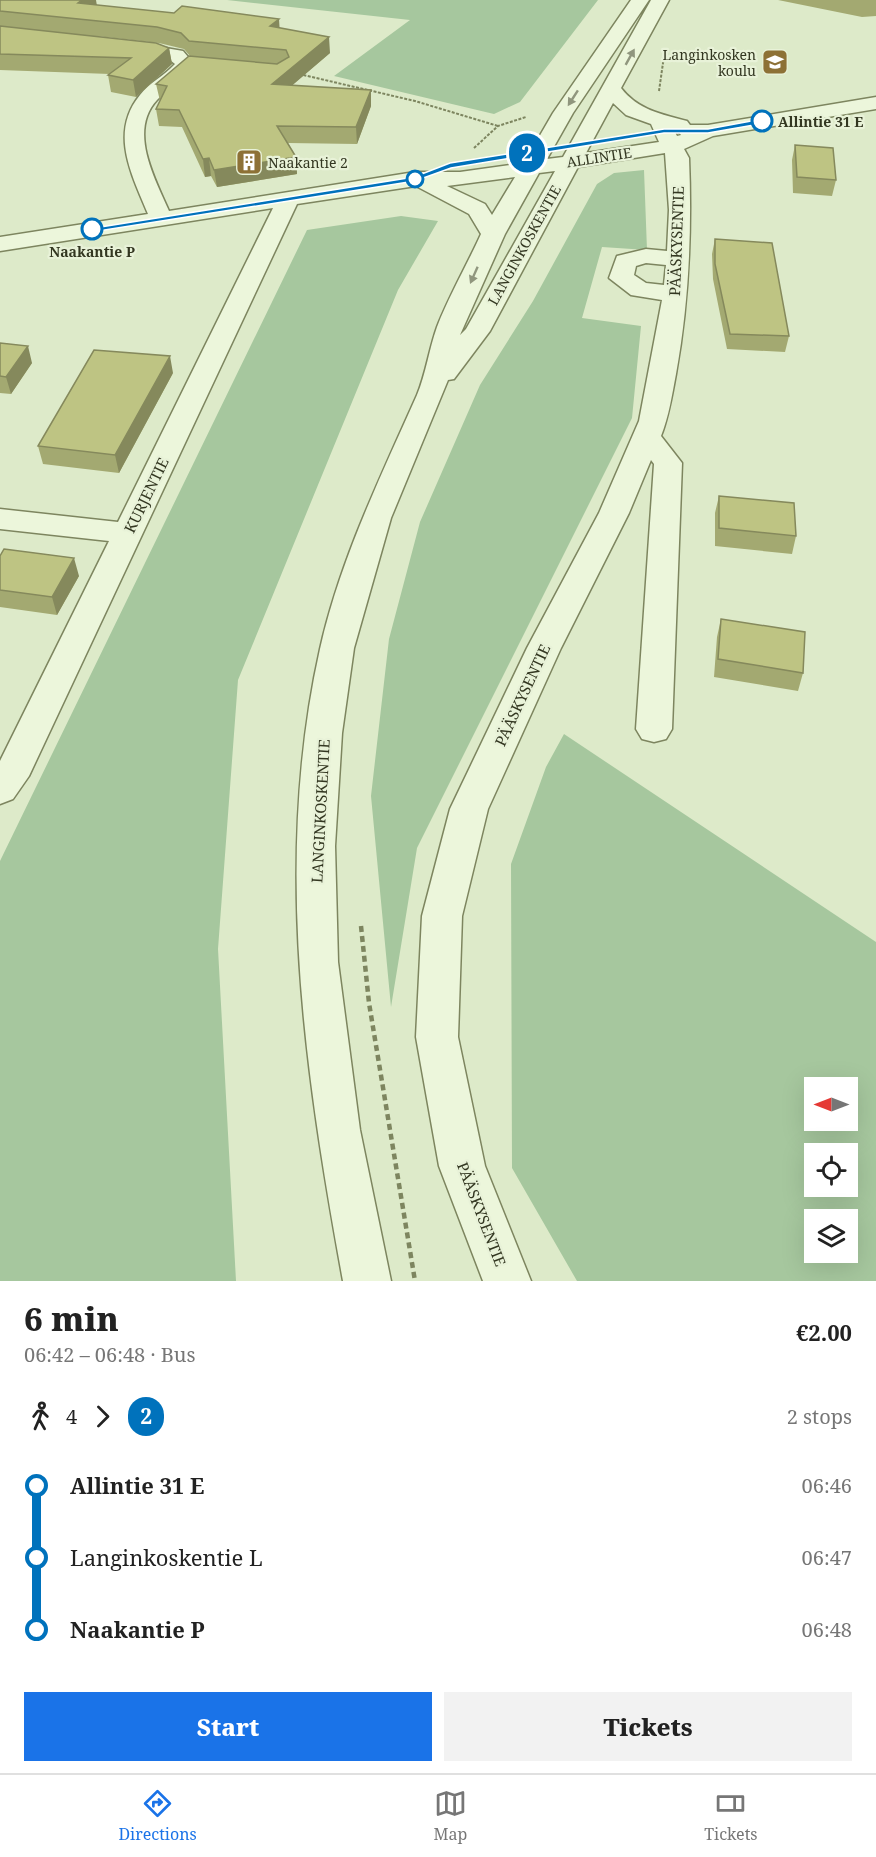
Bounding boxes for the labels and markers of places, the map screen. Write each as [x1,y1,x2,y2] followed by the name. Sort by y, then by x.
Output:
[663,45,756,80] place label: Langinkosken koulu
[760,47,790,77] school or university icon: Langinkosken koulu
[751,110,773,132] marker: Allintie 31 E
[778,112,864,131] place label: Allintie 31 E
[234,147,264,177] building icon: Naakantie 2
[268,153,348,172] place label: Naakantie 2
[406,170,424,188] unlabelled marker
[81,218,103,240] marker: Naakantie P
[49,242,135,261] place label: Naakantie P

